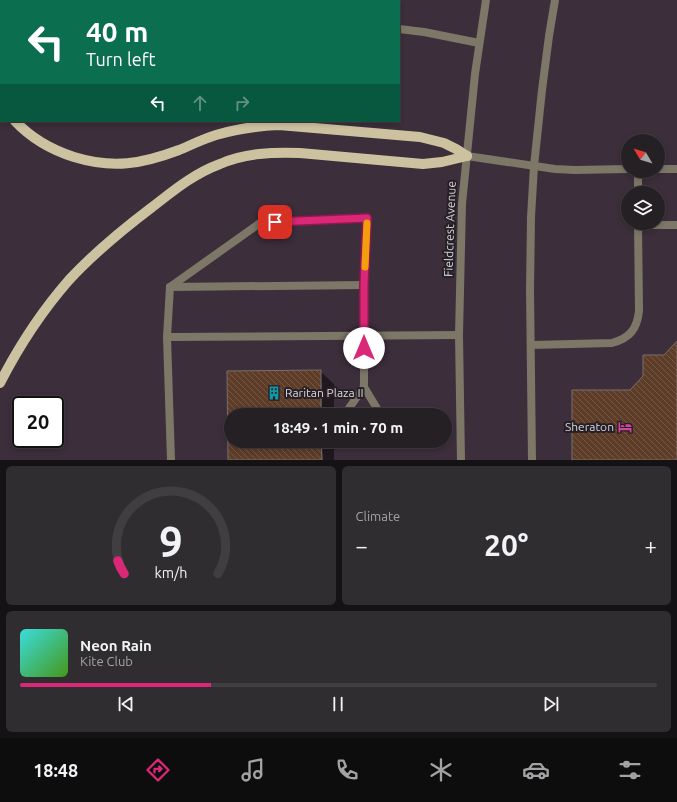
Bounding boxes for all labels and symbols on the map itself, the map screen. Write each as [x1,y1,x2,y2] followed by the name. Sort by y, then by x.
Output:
[621,134,665,178] north arrow
[441,181,458,277] street label: Fieldcrest Avenue
[258,205,292,239] pin
[343,327,385,369] position arrow
[266,385,282,401] building icon: Raritan Plaza II
[285,386,364,399] place label: Raritan Plaza II
[12,396,64,448] speed limit sign: 20
[617,419,633,435] hotel icon: Sheraton
[565,420,614,433] place label: Sheraton

